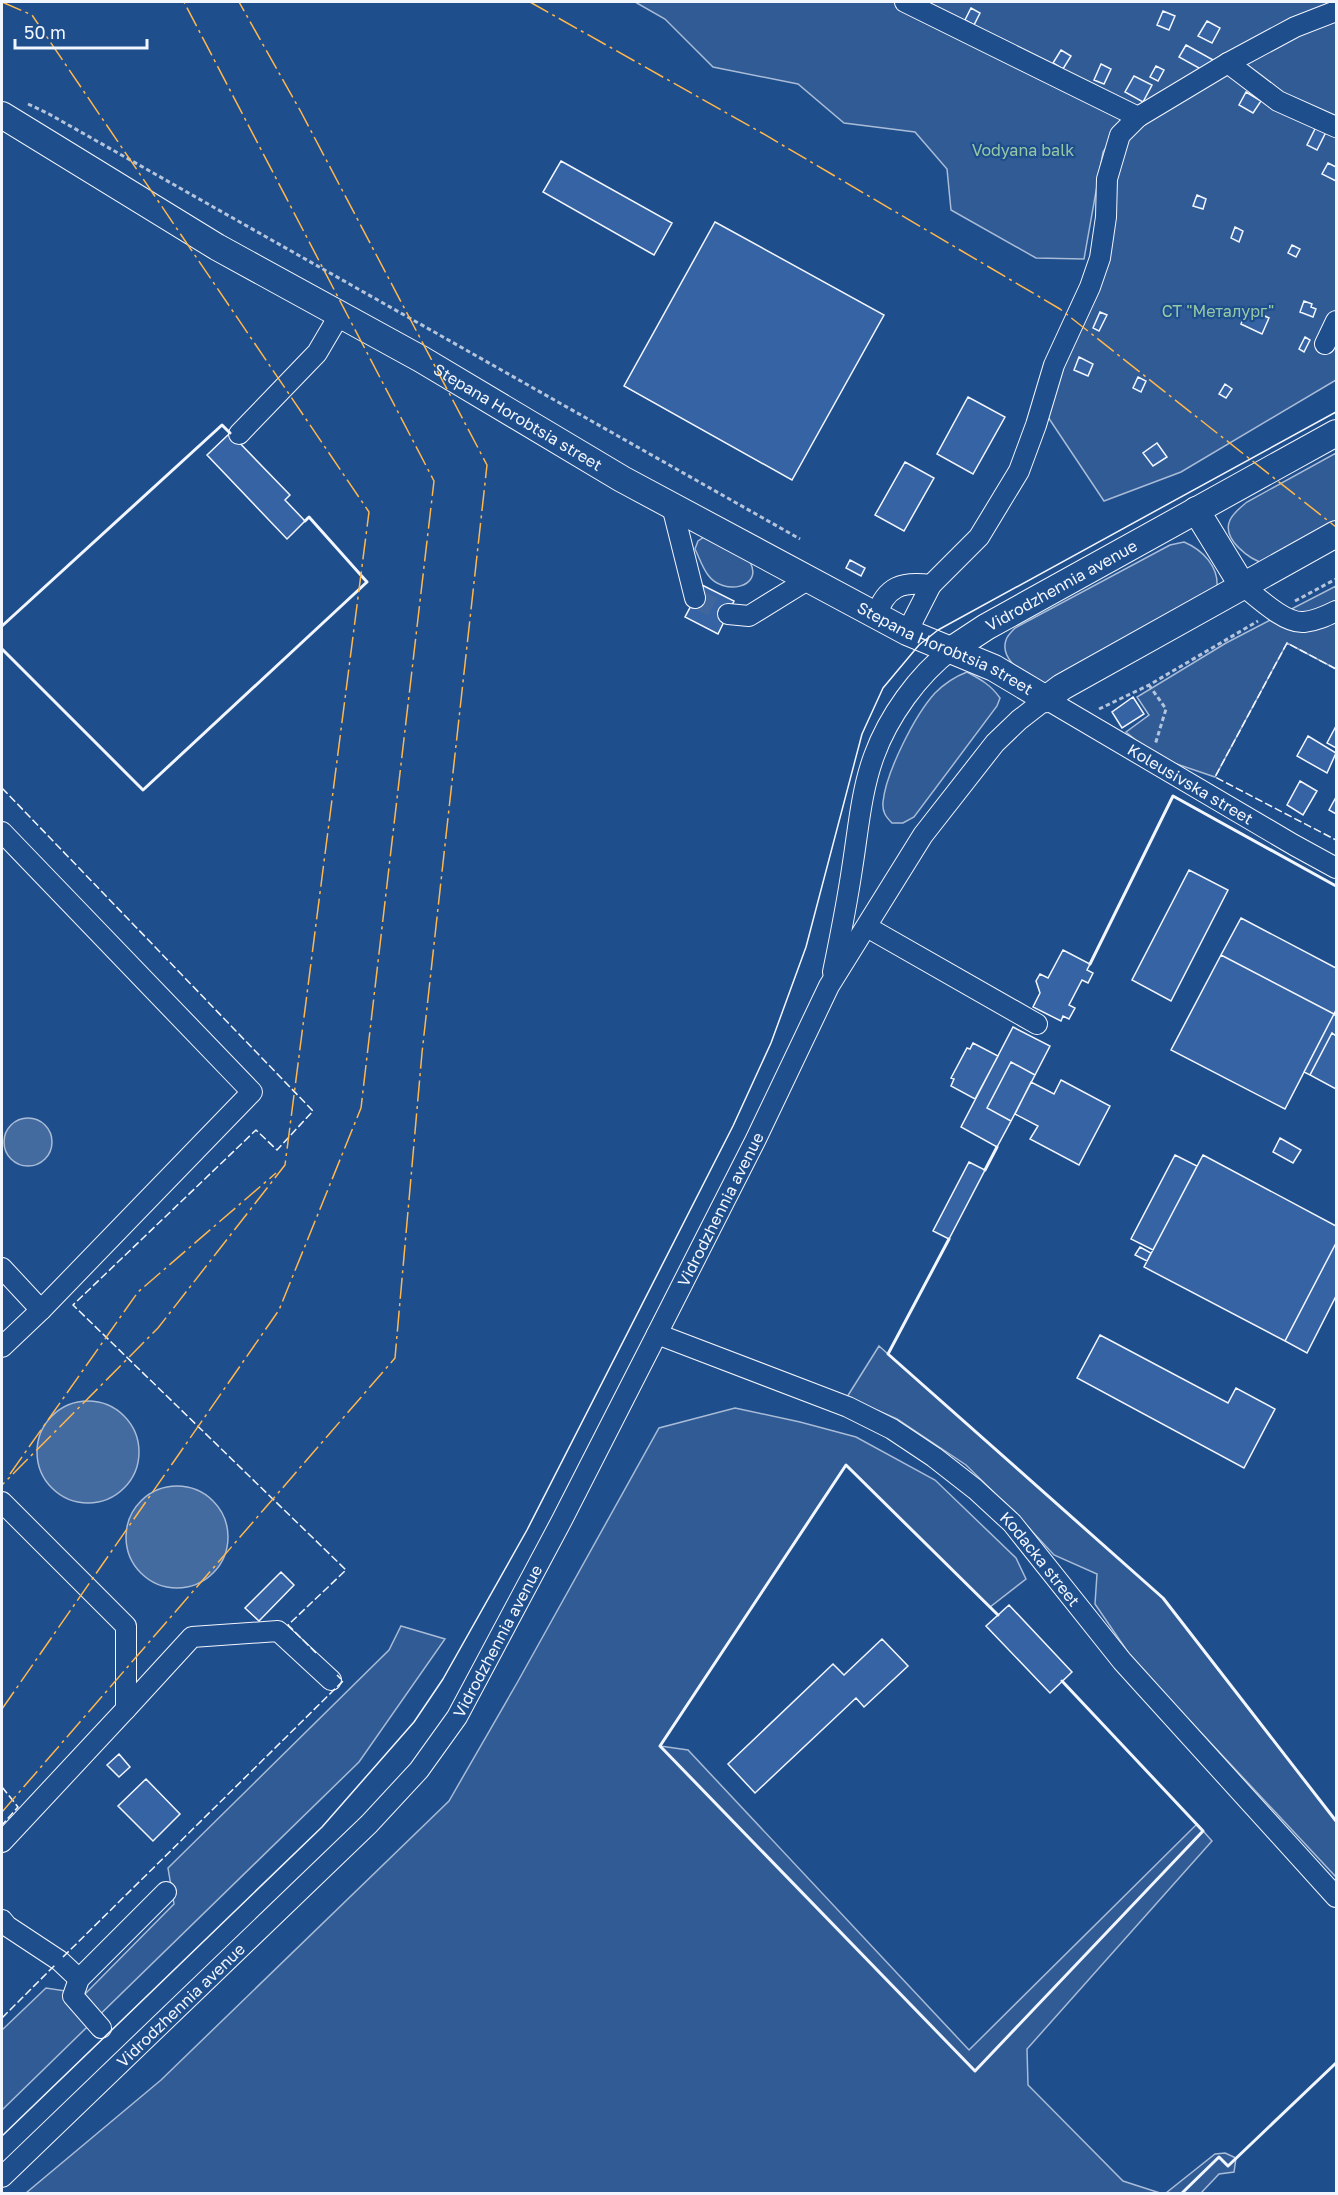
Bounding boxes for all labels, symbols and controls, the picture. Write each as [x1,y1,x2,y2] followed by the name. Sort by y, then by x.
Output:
[15,12,147,50] scale bar
[24,21,66,43] text: 50 m
[972,140,1074,160] park label: Vodyana balk
[1162,301,1274,321] park label: СТ "Металург"
[430,359,606,475] street label: Stepana Horobtsia street
[982,535,1141,635] street label: Vidrodzhennia avenue
[854,597,1037,699] street label: Stepana Horobtsia street
[1124,739,1257,829] street label: Koleusivska street
[673,1129,768,1290] street label: Vidrodzhennia avenue
[996,1507,1084,1610] street label: Kodacka street
[449,1561,546,1721] street label: Vidrodzhennia avenue
[112,1939,249,2071] street label: Vidrodzhennia avenue

